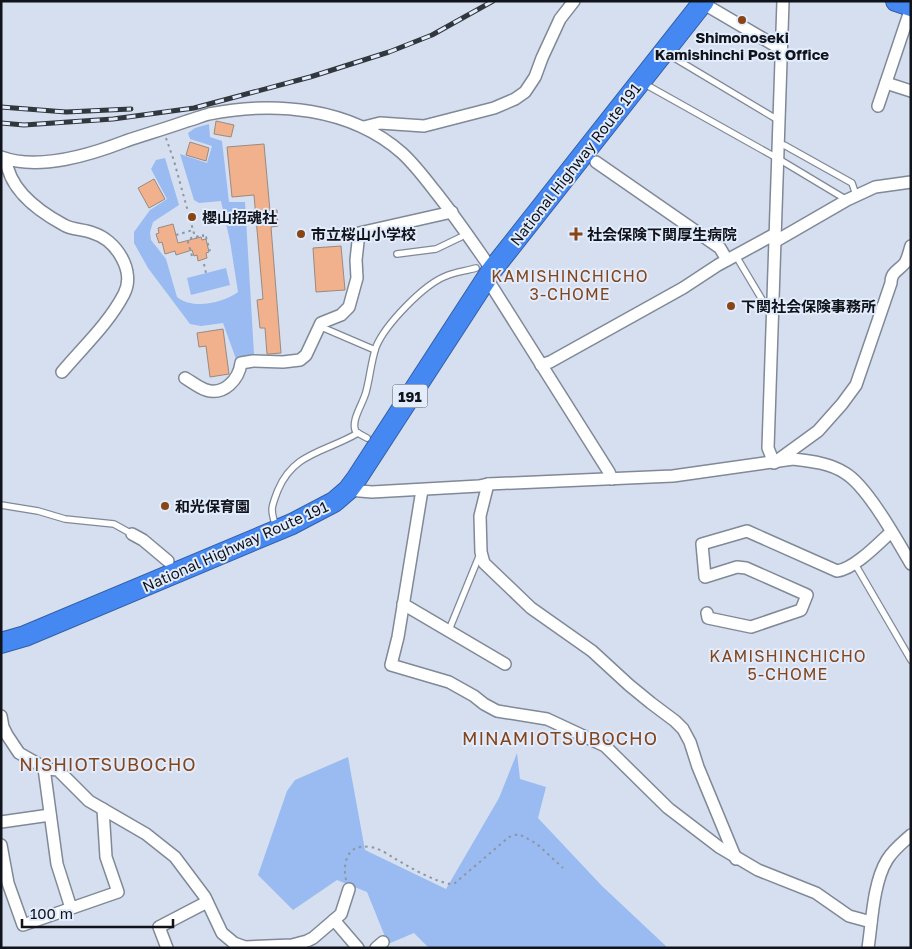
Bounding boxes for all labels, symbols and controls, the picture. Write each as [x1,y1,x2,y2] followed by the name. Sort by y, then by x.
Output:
[736,14,748,26] marker: Shimonoseki Kamishinchi Post Office
[655,28,829,63] place label: Shimonoseki Kamishinchi Post Office
[506,79,644,249] street label: National Highway Route 191
[202,208,277,226] place label: 櫻山招魂社
[186,211,198,223] marker: 櫻山招魂社
[311,225,416,243] place label: 市立桜山小学校
[587,225,737,243] place label: 社会保険下関厚生病院
[569,227,583,241] marker: 社会保険下関厚生病院
[295,228,307,240] marker: 市立桜山小学校
[491,266,649,304] district label: KAMISHINCHICHO 3-CHOME
[741,297,876,315] place label: 下関社会保険事務所
[725,300,737,312] marker: 下関社会保険事務所
[392,384,428,408] road number: 191
[139,497,331,595] street label: National Highway Route 191
[175,497,250,515] place label: 和光保育園
[159,500,171,512] marker: 和光保育園
[709,646,867,684] district label: KAMISHINCHICHO 5-CHOME
[462,727,658,749] district label: MINAMIOTSUBOCHO
[19,753,197,775] district label: NISHIOTSUBOCHO
[22,896,174,928] scale bar
[30,904,73,922] text: 100 m

